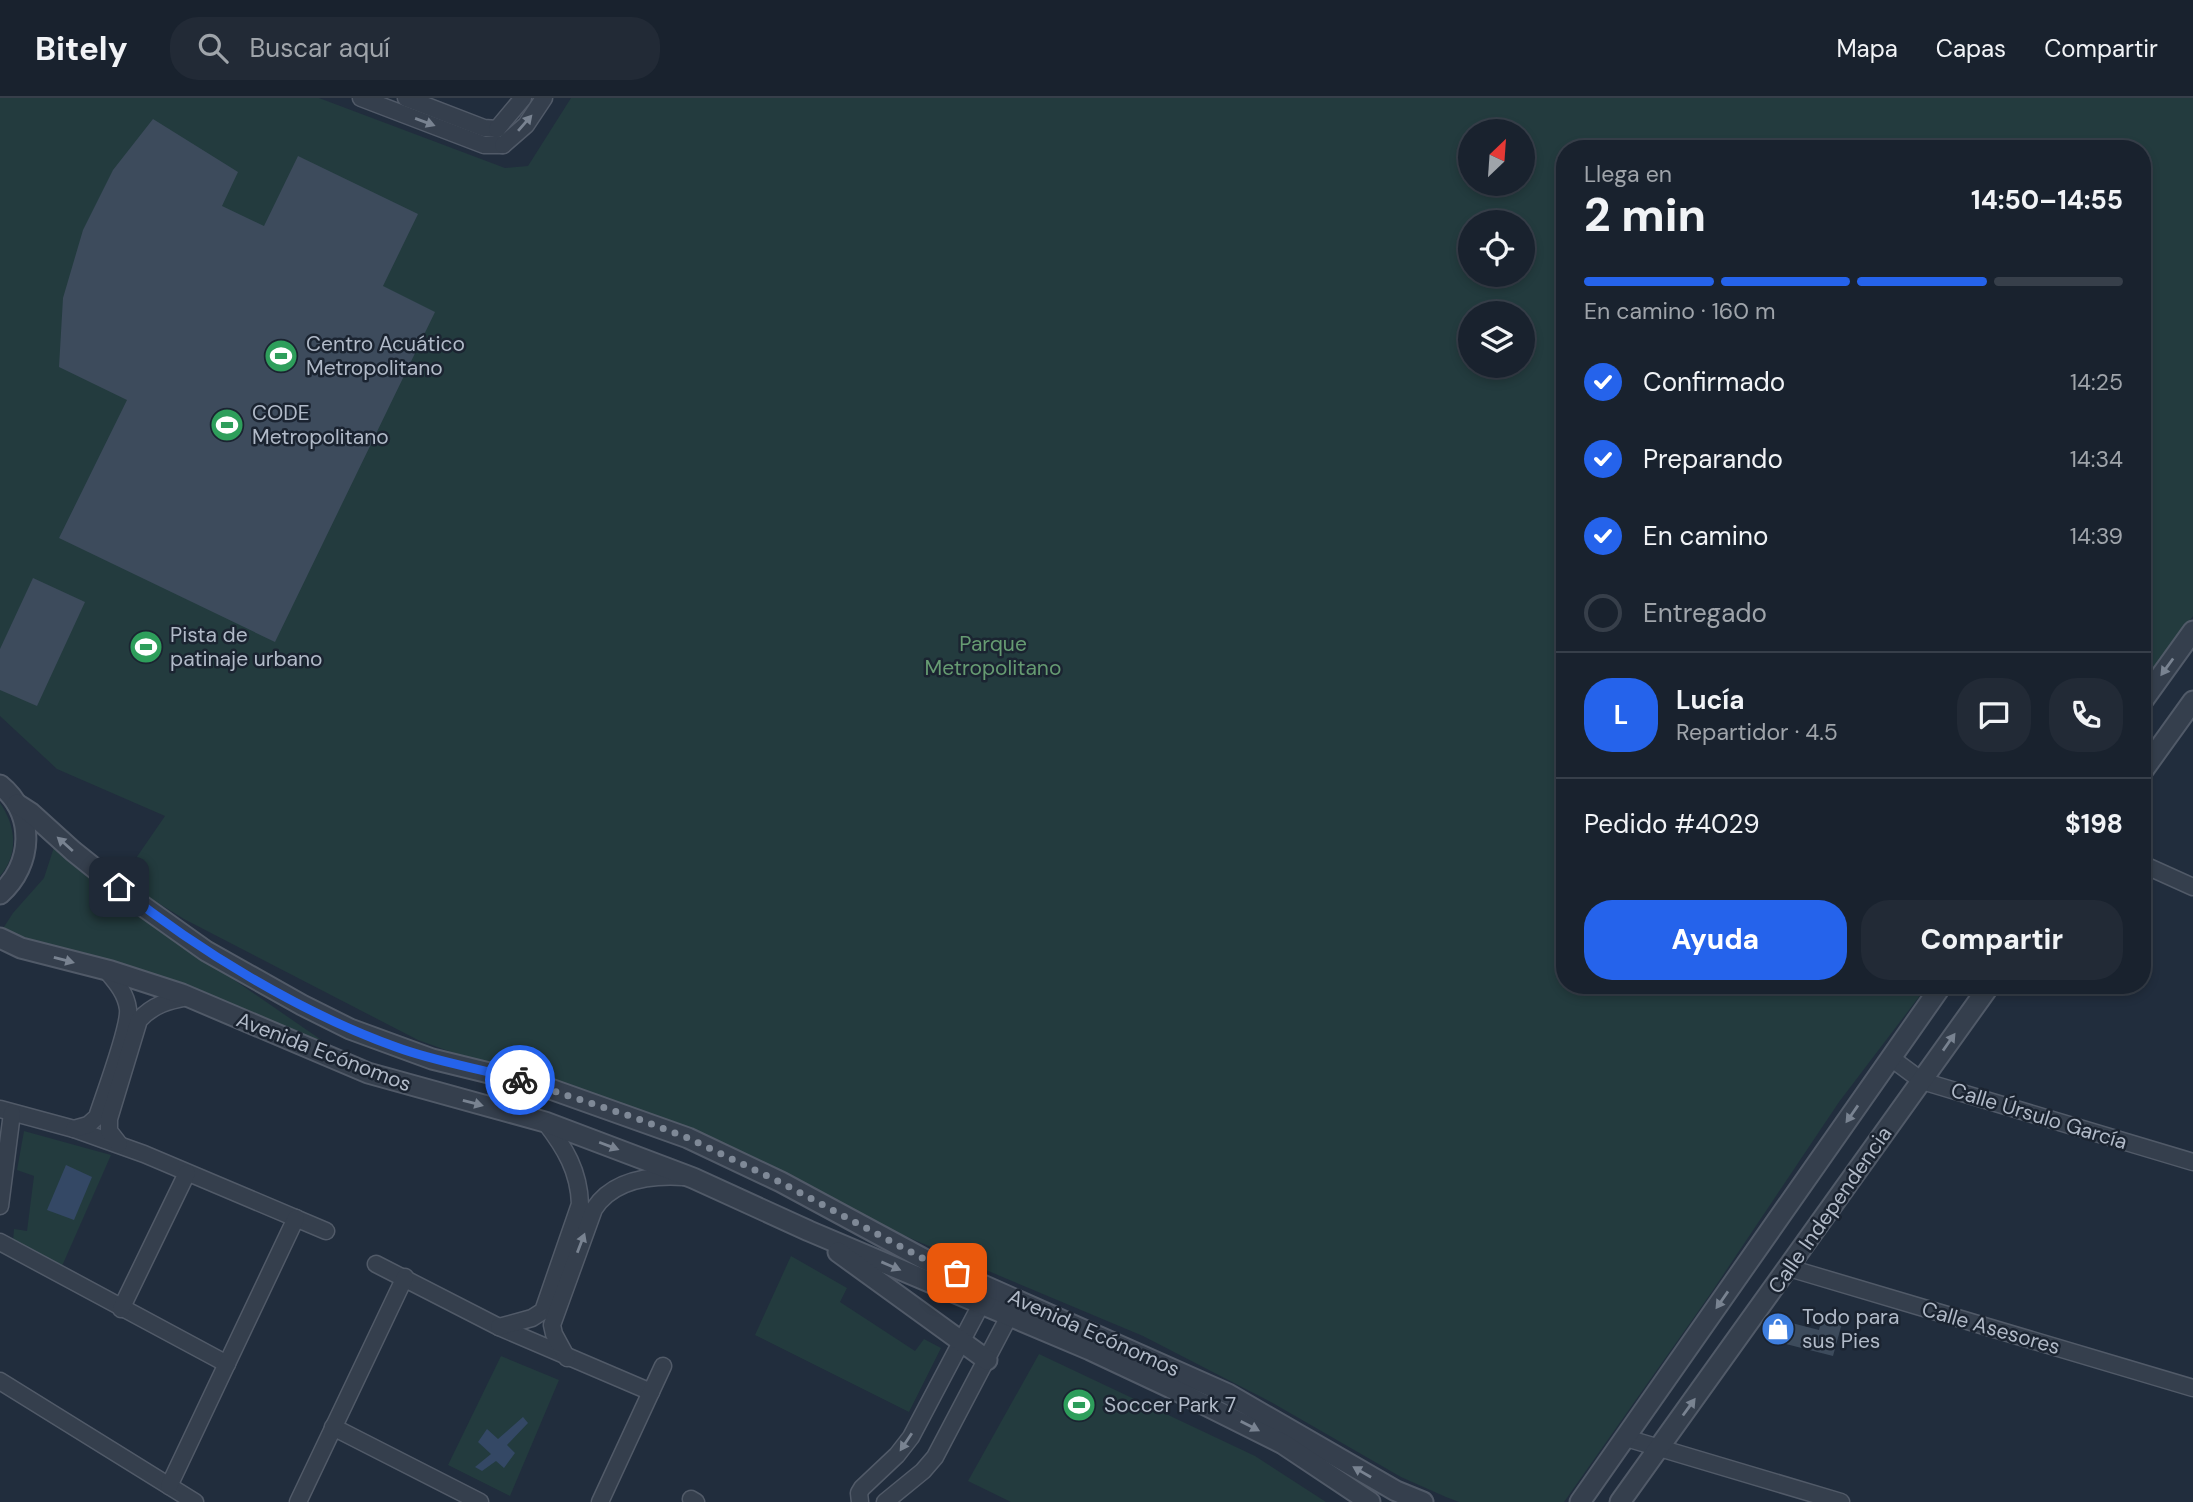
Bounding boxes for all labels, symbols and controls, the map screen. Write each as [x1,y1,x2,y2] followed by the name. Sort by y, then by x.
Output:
[170,17,660,80] search box
[35,27,128,70] text: Bitely
[194,29,232,67] icon: search
[250,31,390,65] text: Buscar aquí
[1836,33,1898,64] text: Mapa
[1936,33,2006,64] text: Capas
[2044,33,2158,64] text: Compartir
[517,114,533,132] one-way arrow
[414,117,435,128] one-way arrow
[1458,119,1535,196] north arrow
[1458,119,1535,378] map controls
[1584,159,1672,189] text: Llega en
[1971,183,2123,217] text: 14:50–14:55
[1584,185,1706,245] text: 2 min
[1458,210,1535,287] button: locate
[1584,296,1776,326] text: En camino · 160 m
[1458,301,1535,378] button: layers
[306,330,465,382] place label: Centro Acuático Metropolitano
[262,337,300,375] sports icon: Centro Acuático Metropolitano
[1584,363,1622,401] icon: check
[1643,365,1785,399] text: Confirmado
[2070,367,2123,397] text: 14:25
[252,399,389,451] place label: CODE Metropolitano
[208,406,246,444] sports icon: CODE Metropolitano
[1584,440,1622,478] icon: check
[1643,442,1783,476] text: Preparando
[2070,444,2123,474] text: 14:34
[1584,517,1622,555] icon: check
[1643,519,1768,553] text: En camino
[2070,521,2123,551] text: 14:39
[1643,596,1767,630] text: Entregado
[170,621,323,673] place label: Pista de patinaje urbano
[127,628,165,666] sports icon: Pista de patinaje urbano
[925,630,1061,682] park label: Parque Metropolitano
[2161,658,2175,676] one-way arrow
[1957,678,2031,752] button: chat
[2049,678,2123,752] button: phone
[1676,683,1744,717] text: Lucía
[1614,698,1628,732] text: L
[1676,717,1838,747] text: Repartidor · 4.5
[1584,807,1760,841] text: Pedido #4029
[2065,807,2123,841] text: $198
[56,836,74,852] one-way arrow
[89,857,149,917] pin
[100,868,138,906] icon: home
[1584,900,1847,980] button: Ayuda
[1861,900,2123,980] button: Compartir
[54,955,76,966] one-way arrow
[233,1006,415,1098] street label: Avenida Ecónomos
[1942,1033,1956,1051] one-way arrow
[485,1045,555,1115] courier
[501,1061,539,1099] icon: bike
[1947,1076,2131,1156] street label: Calle Úrsulo García
[462,1098,484,1109] one-way arrow
[1845,1105,1859,1123] one-way arrow
[1762,1121,1898,1299] street label: Calle Independencia
[599,1141,620,1152] one-way arrow
[576,1233,587,1254] one-way arrow
[927,1243,987,1303] pin
[938,1254,976,1292] icon: bag
[881,1261,902,1272] one-way arrow
[1004,1283,1184,1383] street label: Avenida Ecónomos
[1715,1291,1729,1309] one-way arrow
[1919,1295,2063,1361] street label: Calle Asesores
[1802,1303,1899,1355] place label: Todo para sus Pies
[1759,1310,1797,1348] shop icon: Todo para sus Pies
[1060,1386,1098,1424] sports icon: Soccer Park 7
[1104,1391,1236,1419] place label: Soccer Park 7
[1682,1398,1696,1416] one-way arrow
[1240,1421,1260,1432] one-way arrow
[900,1433,913,1452] one-way arrow
[1352,1466,1371,1478] one-way arrow

